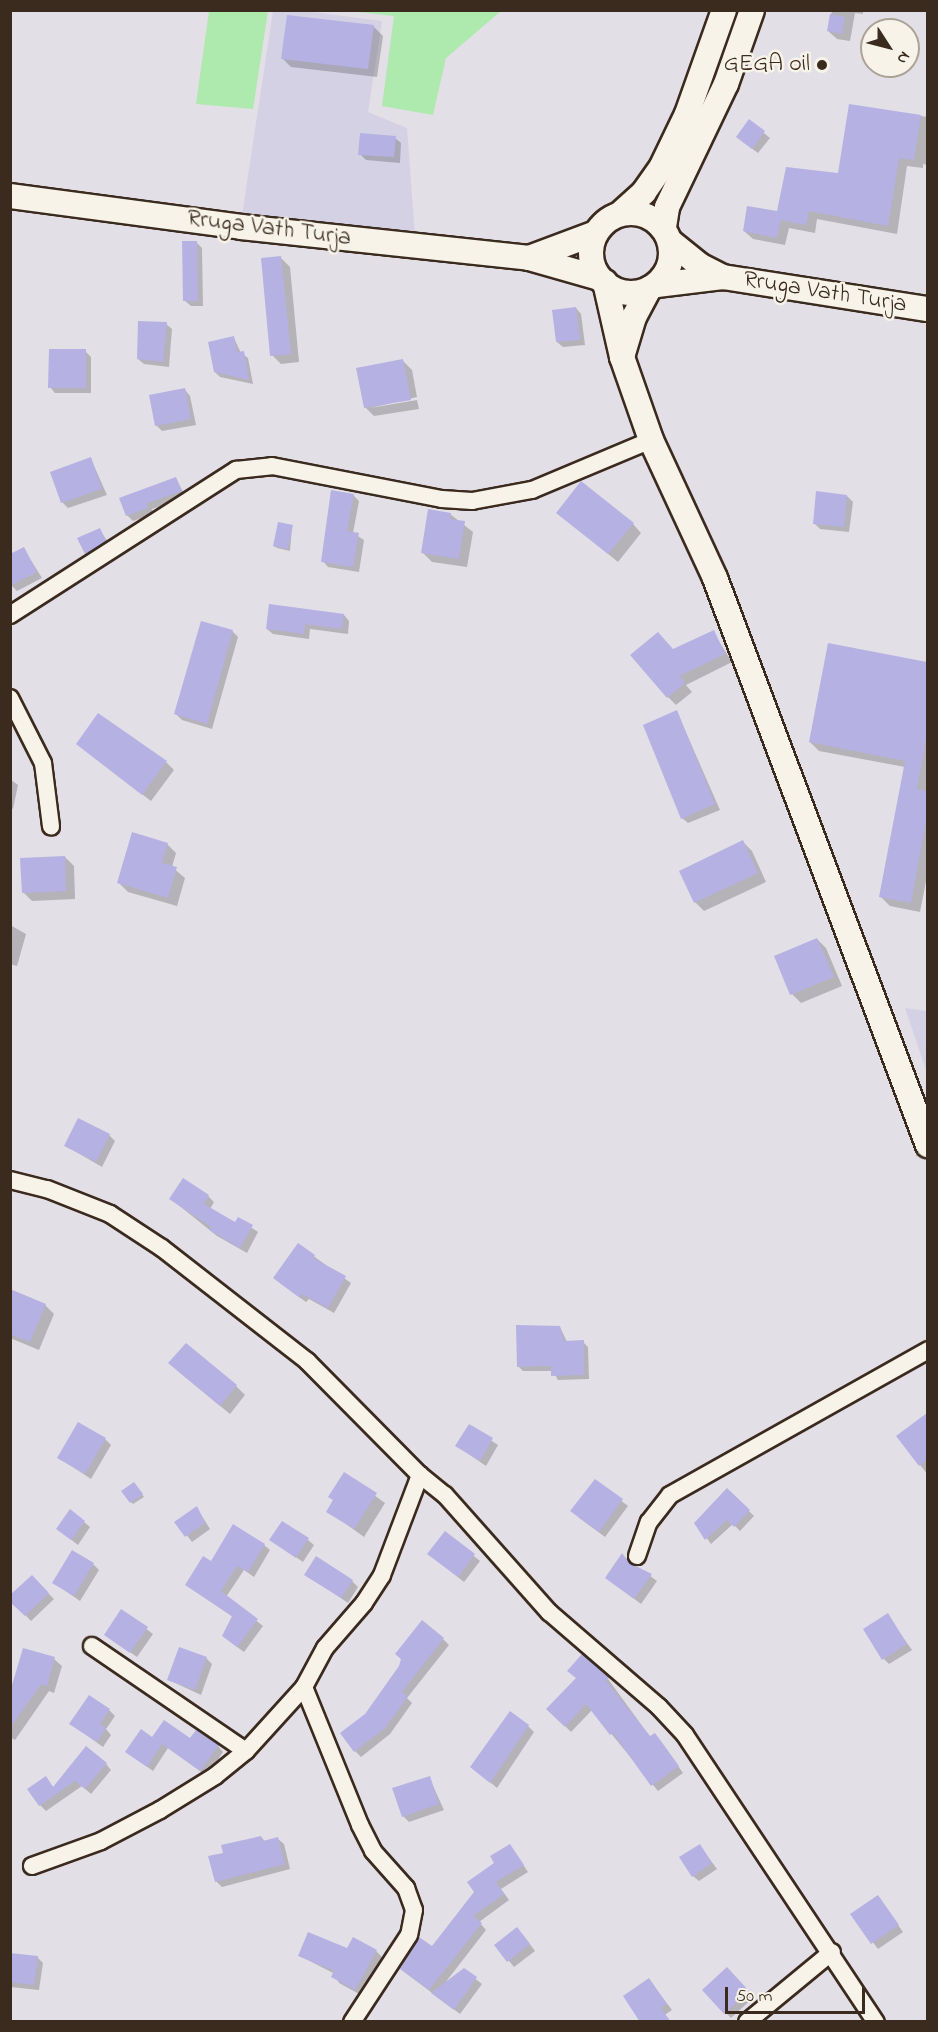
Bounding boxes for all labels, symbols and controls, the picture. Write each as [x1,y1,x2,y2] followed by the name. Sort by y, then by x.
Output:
[860,18,920,78] north arrow
[890,46,916,69] text: N
[724,51,810,79] place label: GEGA oil
[815,58,829,72] marker: GEGA oil
[185,205,353,253] street label: Rruga Vath Turja
[741,266,909,320] street label: Rruga Vath Turja
[728,1975,868,2013] scale bar
[736,1984,773,2010] text: 50 m

